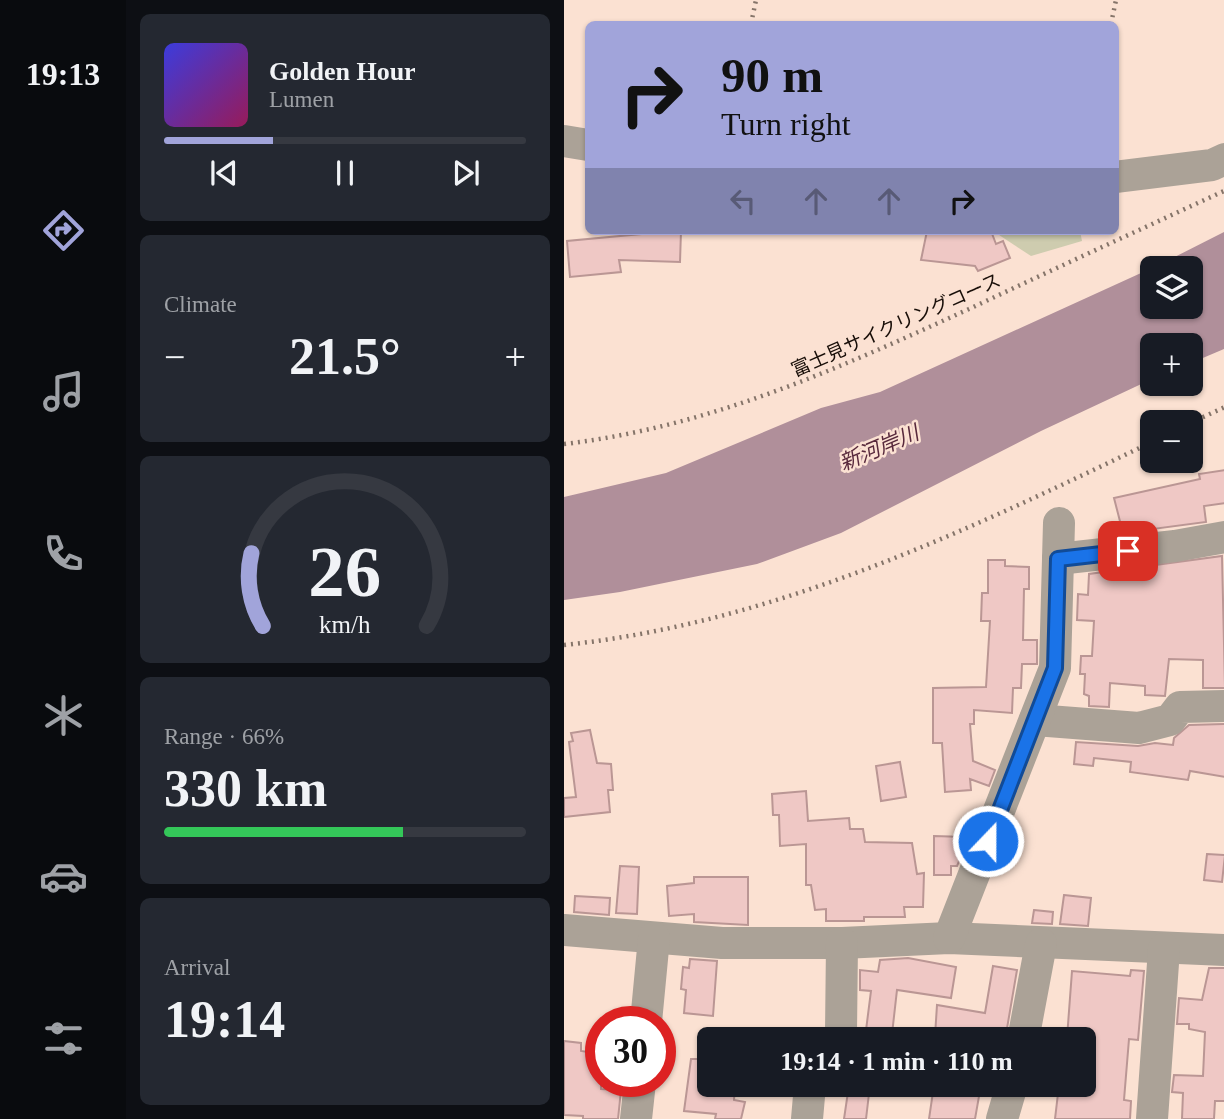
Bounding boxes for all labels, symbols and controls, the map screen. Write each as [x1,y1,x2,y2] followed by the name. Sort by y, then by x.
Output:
[721,48,823,103] text: 90 m
[606,49,697,140] icon: right
[26,56,100,92] text: 19:13
[269,57,416,86] text: Golden Hour
[269,87,334,112] text: Lumen
[721,106,851,142] text: Turn right
[205,154,243,192] icon: previous
[326,154,364,192] icon: pause
[447,154,485,192] icon: next
[724,182,762,220] icon: left
[797,182,835,220] icon: ahead
[870,182,908,220] icon: ahead
[943,182,981,220] icon: right
[39,206,88,255] icon: directions
[1140,256,1203,473] map controls
[1140,256,1203,319] button: layers
[788,269,1004,381] street label: 富士見サイクリングコース
[164,292,237,317] text: Climate
[289,328,401,385] text: 21.5°
[1140,333,1203,396] button: +
[164,336,185,378] text: −
[505,336,526,378] text: +
[39,367,88,416] icon: music
[1140,410,1203,473] button: −
[836,420,924,475] water label: 新河岸川
[1098,521,1158,581] pin
[39,529,88,578] icon: phone
[309,531,381,612] text: 26
[1109,532,1147,570] icon: arrive
[319,610,371,637] text: km/h
[39,691,88,740] icon: climate
[164,724,284,749] text: Range · 66%
[164,760,327,817] text: 330 km
[951,804,1025,878] position arrow
[39,852,88,901] icon: car
[164,955,230,980] text: Arrival
[164,991,285,1048] text: 19:14
[585,1006,676,1097] speed limit sign: 30
[39,1014,88,1063] icon: filters
[780,1047,1013,1076] text: 19:14 · 1 min · 110 m

